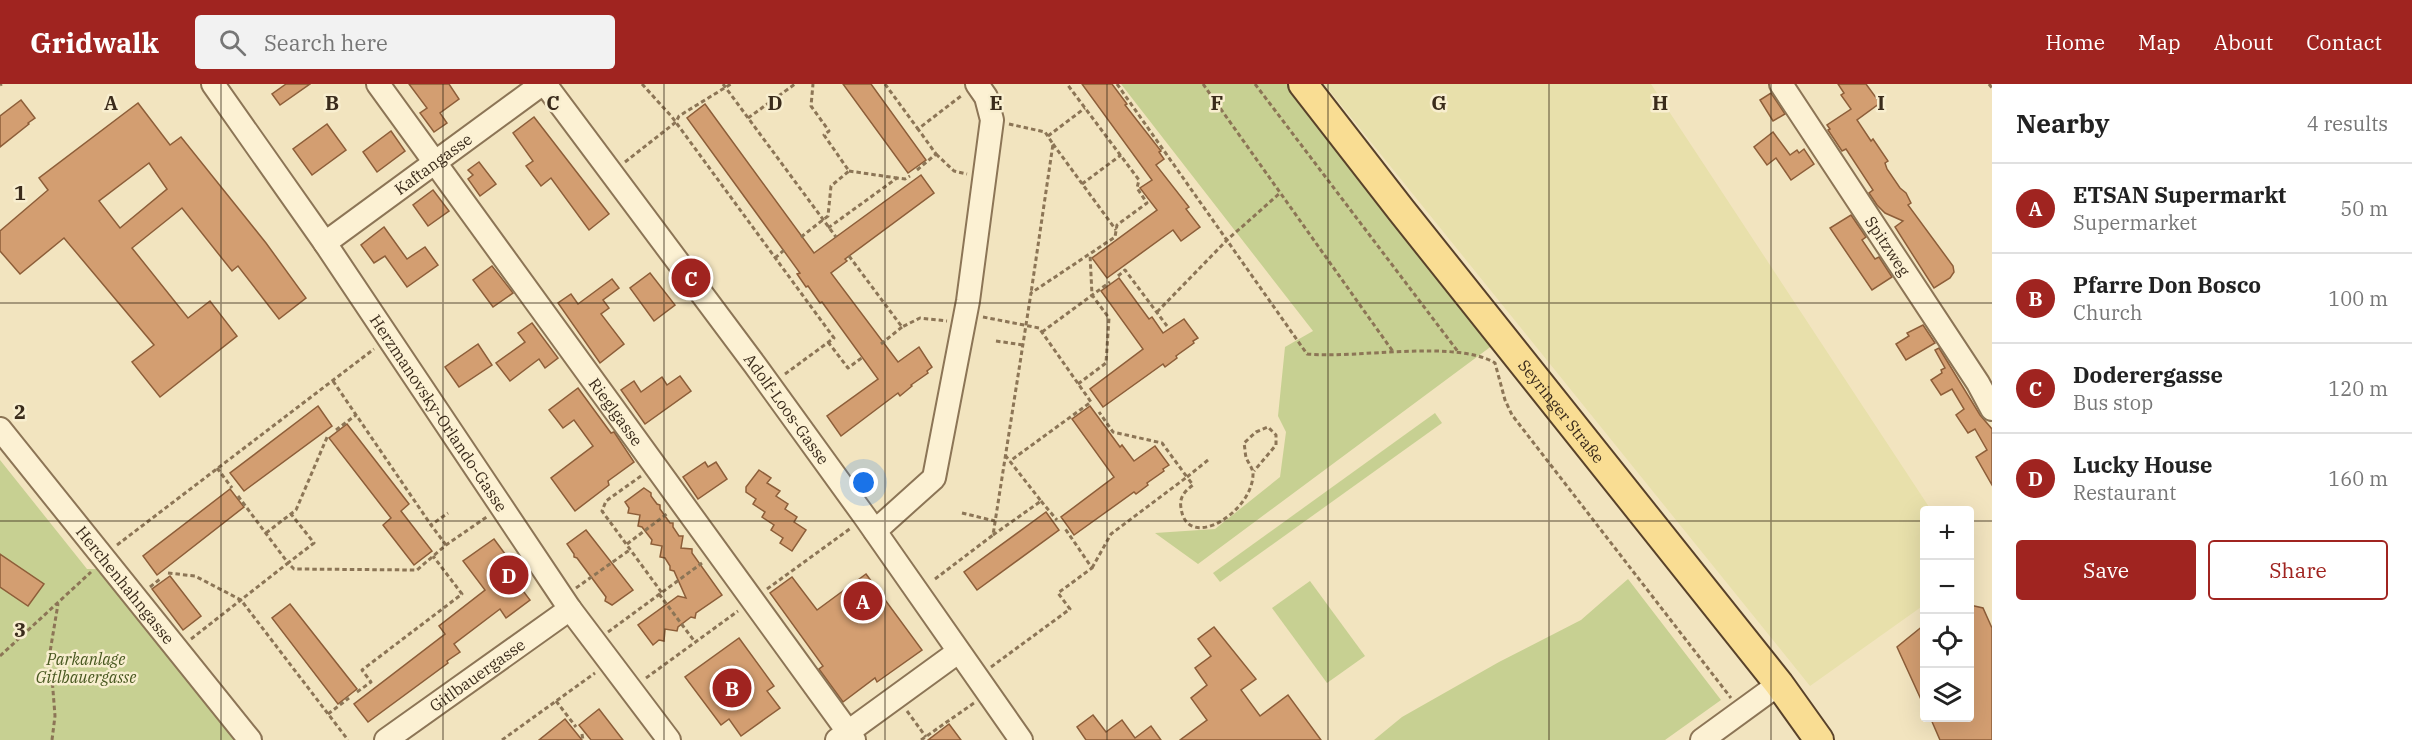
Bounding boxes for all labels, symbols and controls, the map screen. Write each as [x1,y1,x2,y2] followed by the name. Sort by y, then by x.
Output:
[195,15,615,69] search box
[30,24,159,61] text: Gridwalk
[216,26,249,59] icon: search
[264,28,388,57] text: Search here
[2045,28,2105,56] text: Home
[2138,28,2181,56] text: Map
[2214,28,2273,56] text: About
[2306,28,2382,56] text: Contact
[104,89,118,116] text: A
[325,89,339,116] text: B
[546,89,560,116] text: C
[767,89,783,116] text: D
[989,89,1003,116] text: E
[1211,89,1223,116] text: F
[1431,89,1447,116] text: G
[1652,89,1668,116] text: H
[1877,89,1885,116] text: I
[2016,106,2110,140] text: Nearby
[2307,110,2388,137] text: 4 results
[390,129,476,199] street label: Kaftangasse
[14,179,26,206] text: 1
[2073,180,2286,209] text: ETSAN Supermarkt
[2029,195,2042,222] text: A
[2340,195,2388,222] text: 50 m
[2073,209,2197,236] text: Supermarket
[1861,212,1915,280] street label: Spitzweg
[672,256,710,300] pin: C
[2073,270,2261,299] text: Pfarre Don Bosco
[2028,285,2043,312] text: B
[2328,285,2388,312] text: 100 m
[2073,299,2143,326] text: Church
[366,311,512,515] street label: Herzmanovsky-Orlando-Gasse
[740,349,834,468] street label: Adolf-Loos-Gasse
[1514,356,1609,467] street label: Seyringer Straße
[2073,360,2223,389] text: Doderergasse
[584,374,647,450] street label: Rieglgasse
[2029,375,2042,402] text: C
[2328,375,2388,402] text: 120 m
[2073,389,2153,416] text: Bus stop
[14,398,26,425] text: 2
[2073,450,2212,479] text: Lucky House
[2028,465,2043,492] text: D
[2328,465,2388,492] text: 160 m
[849,468,878,497] your location
[2073,479,2176,506] text: Restaurant
[1920,506,1974,722] map controls
[1920,506,1974,560] button: +
[72,522,179,648] street label: Herchenhahngasse
[2016,540,2196,600] button: Save
[2208,540,2388,600] button: Share
[490,552,528,598] pin: D
[1920,560,1974,614] button: −
[844,578,882,624] pin: A
[1920,614,1974,668] button: locate
[14,616,26,643] text: 3
[426,634,529,716] street label: Gitlbauergasse
[36,649,136,687] park label: Parkanlage Gitlbauergasse
[712,666,752,710] pin: B
[1920,668,1974,722] button: layers

